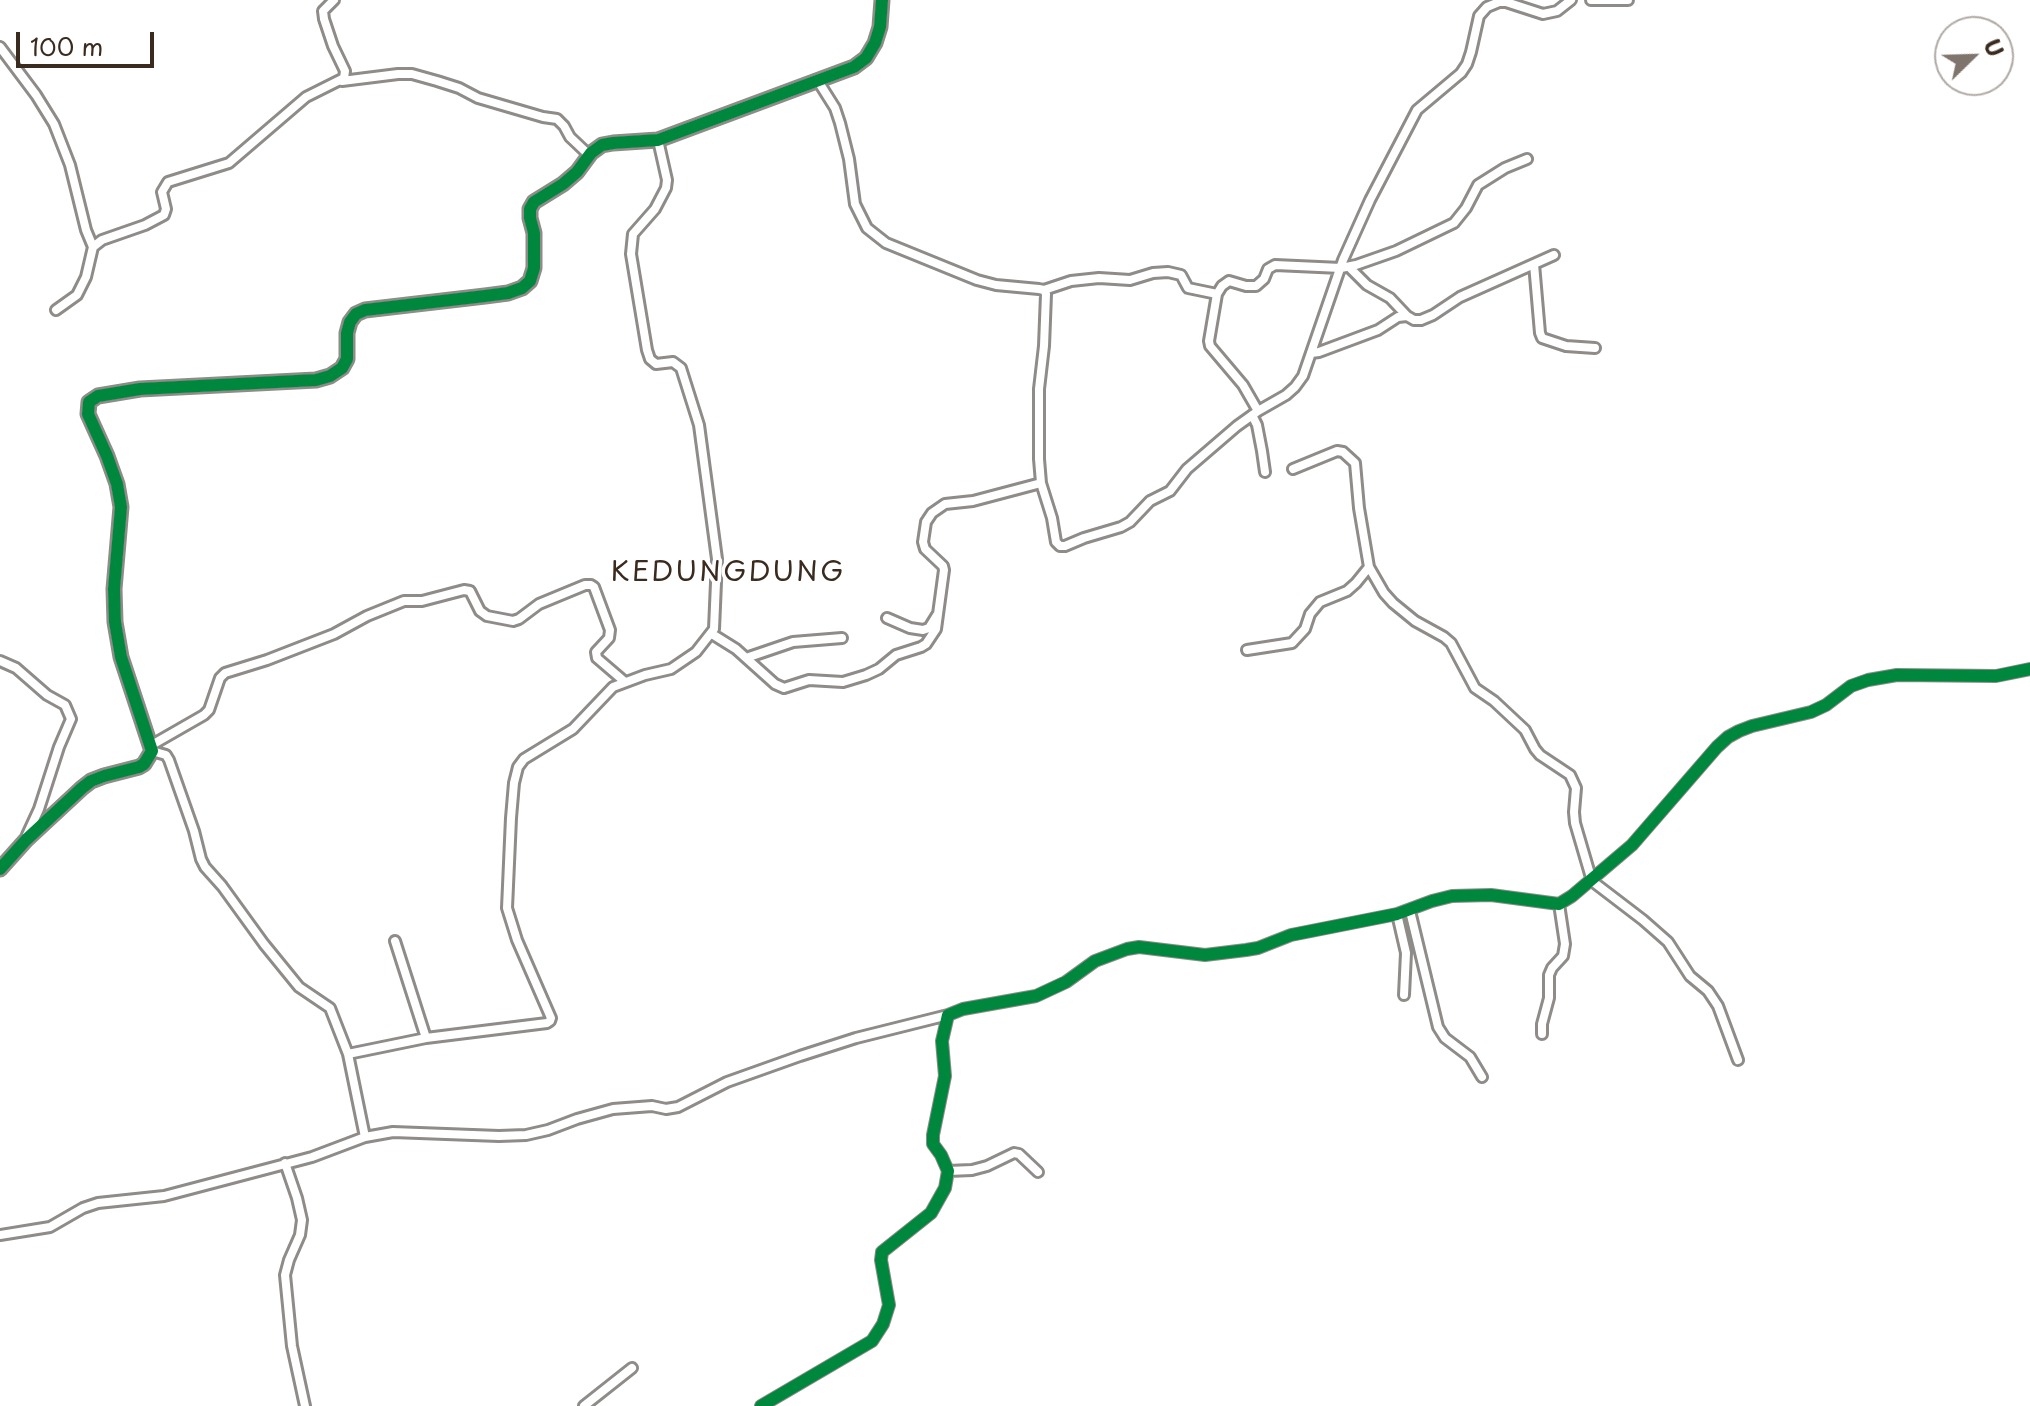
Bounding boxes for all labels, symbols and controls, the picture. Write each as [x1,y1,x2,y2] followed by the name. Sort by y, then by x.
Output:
[20,16,158,66] scale bar
[1934,16,2014,96] north arrow
[30,28,103,64] text: 100 m
[1976,33,2013,61] text: U
[608,556,848,590] district label: KEDUNGDUNG

